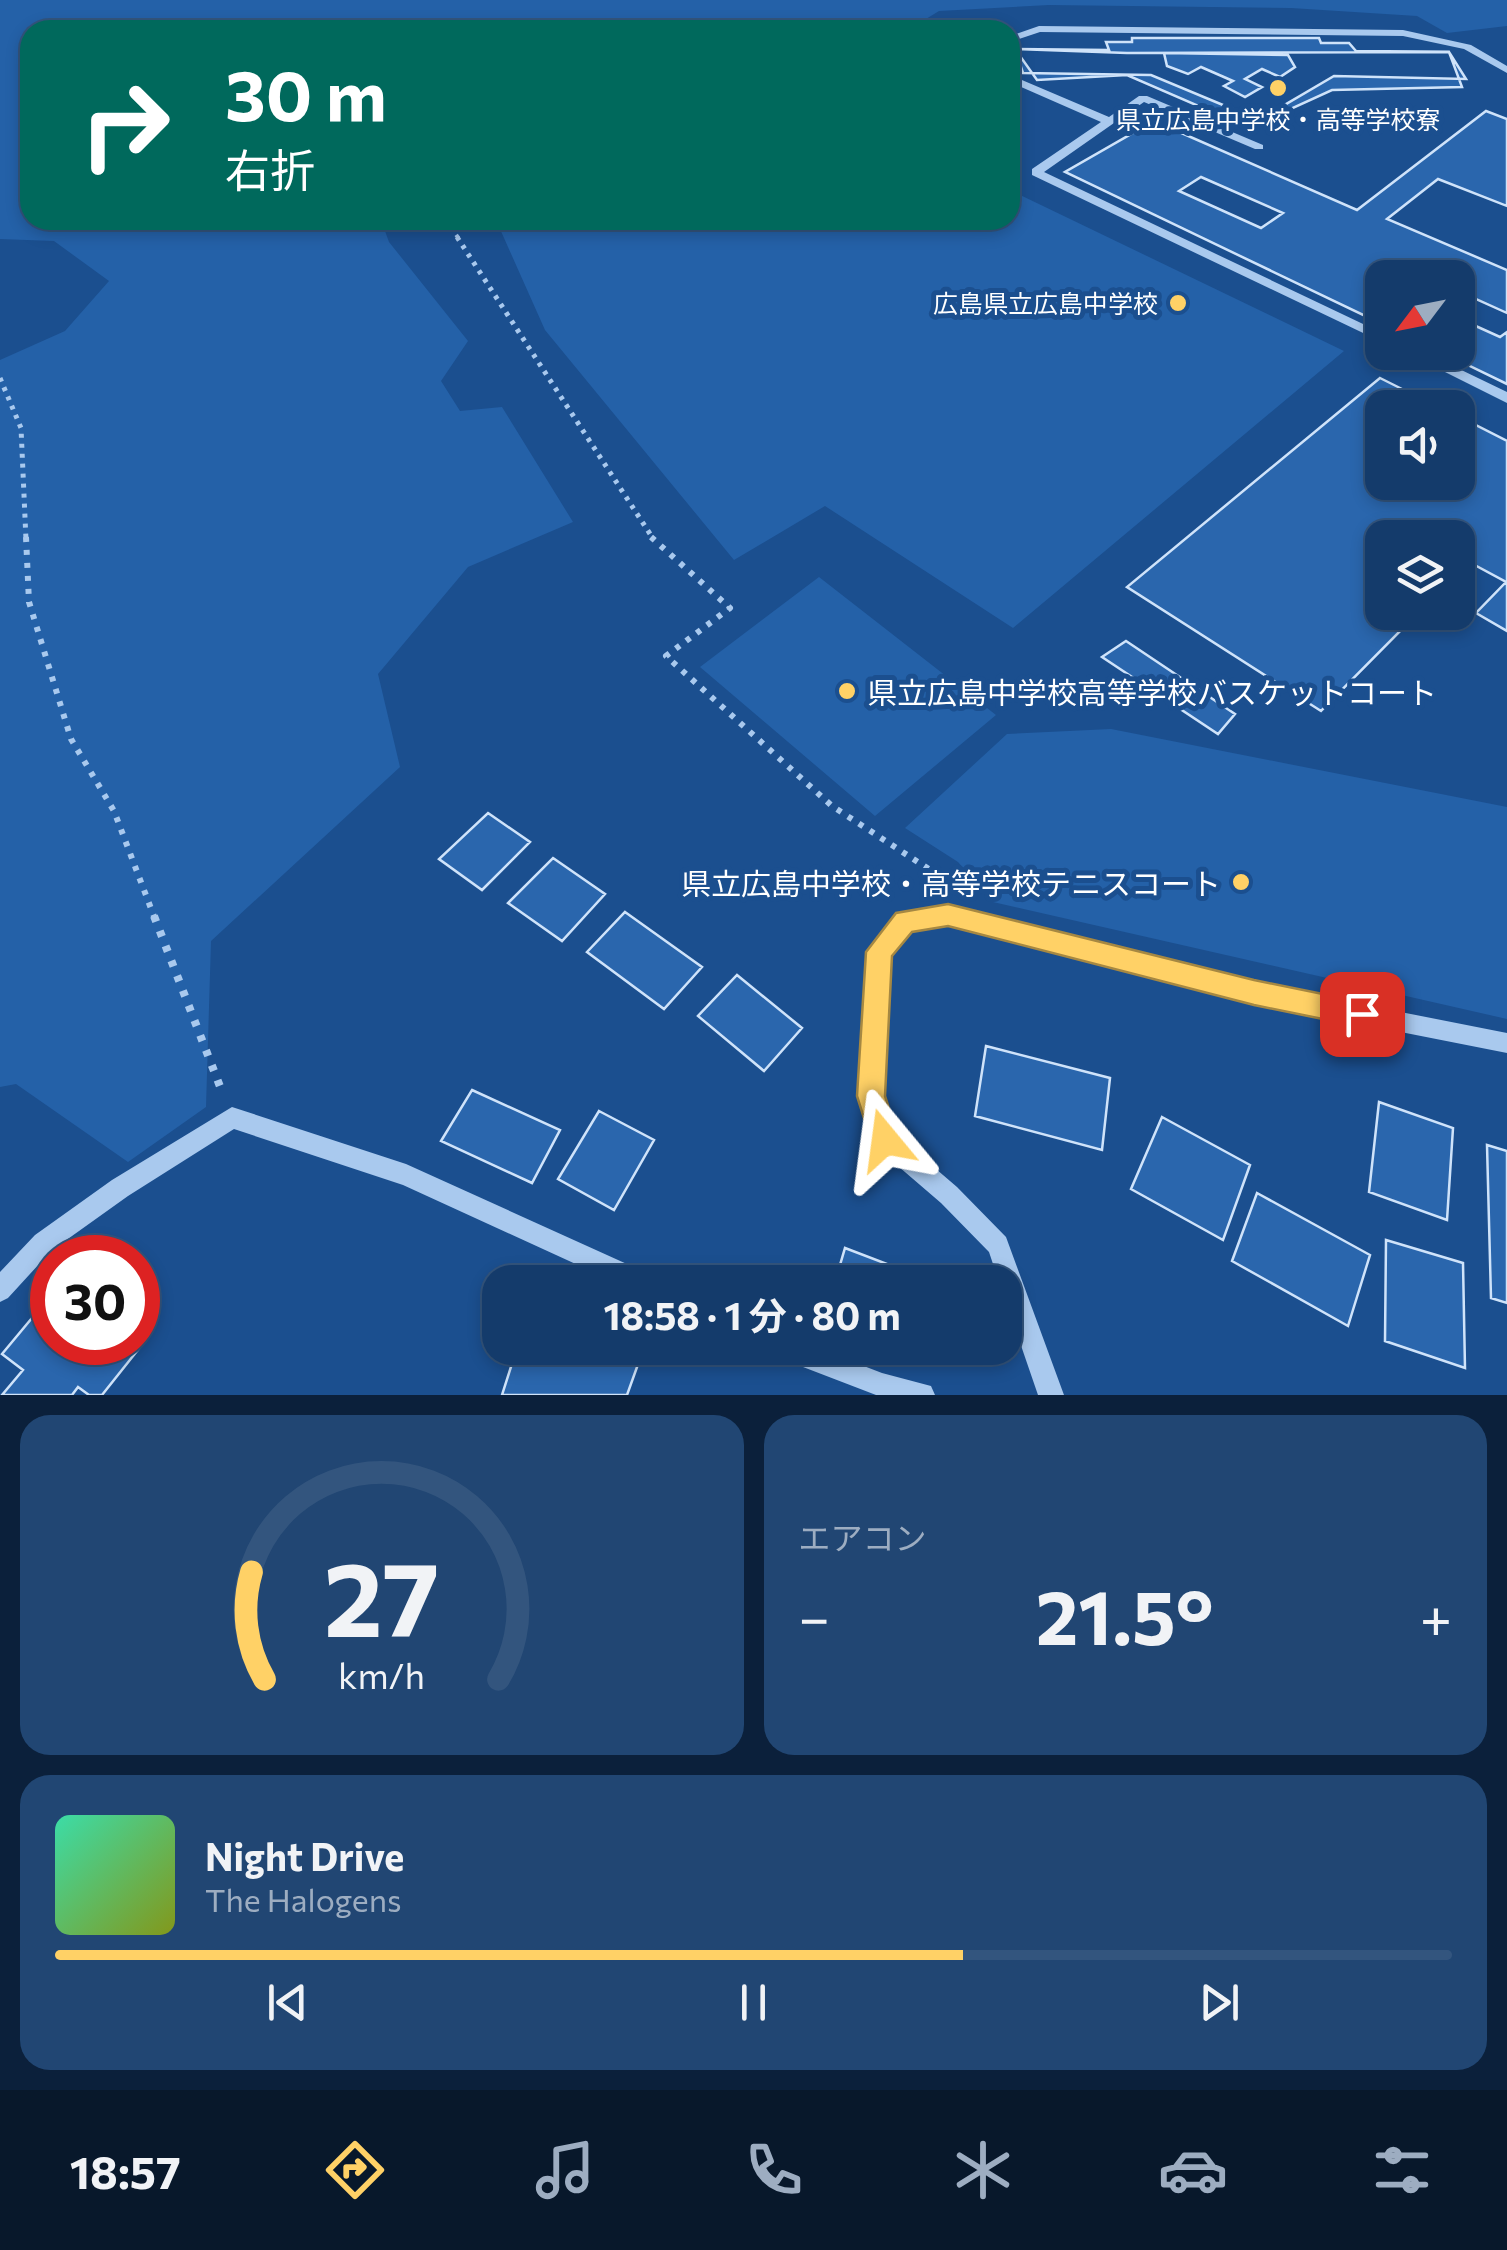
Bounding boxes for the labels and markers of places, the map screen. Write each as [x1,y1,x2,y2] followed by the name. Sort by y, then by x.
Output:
[1267,77,1289,99] marker: 県立広島中学校・高等学校寮
[1115,104,1441,134] place label: 県立広島中学校・高等学校寮
[933,288,1158,318] place label: 広島県立広島中学校
[1167,292,1189,314] marker: 広島県立広島中学校
[867,673,1437,710] place label: 県立広島中学校高等学校バスケットコート
[836,680,858,702] marker: 県立広島中学校高等学校バスケットコート
[681,864,1221,901] place label: 県立広島中学校・高等学校テニスコート
[1230,871,1252,893] marker: 県立広島中学校・高等学校テニスコート
[1320,972,1405,1057] pin

